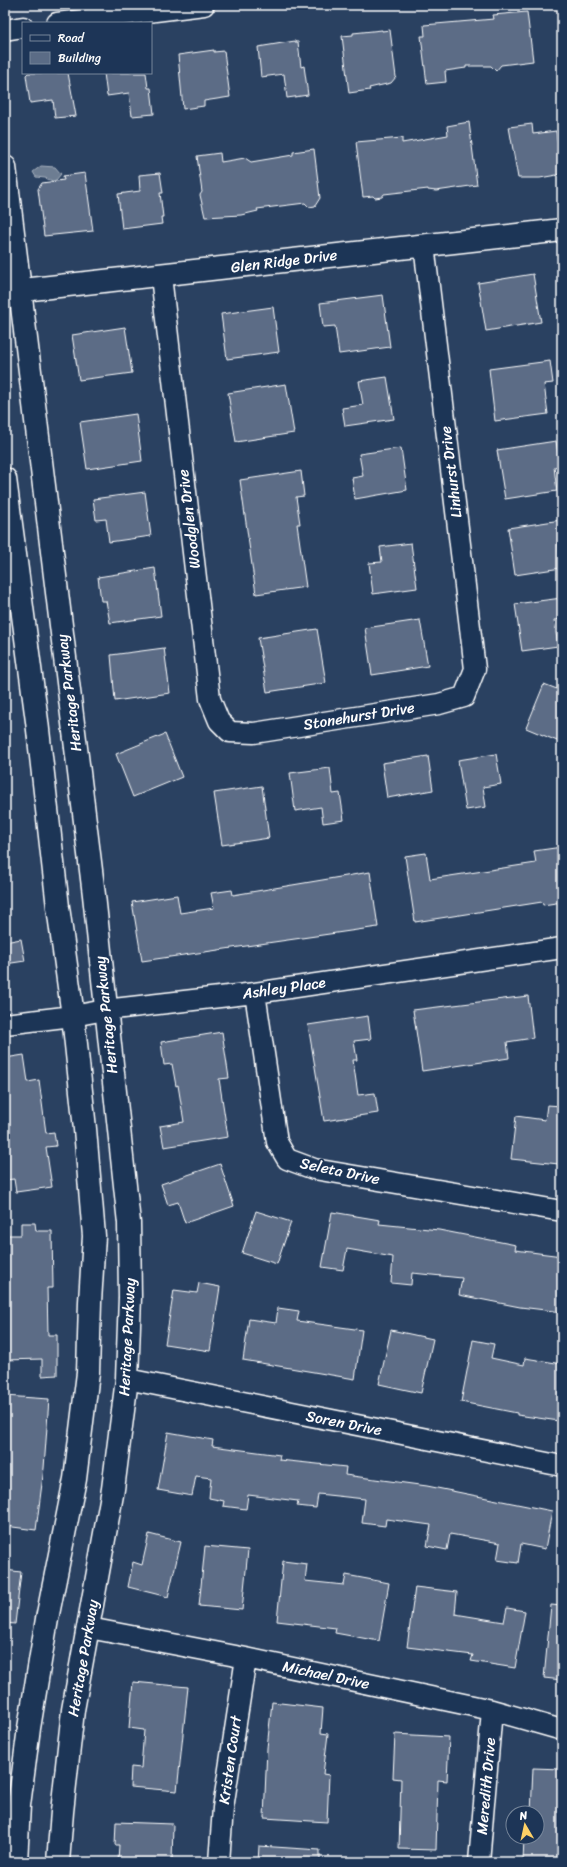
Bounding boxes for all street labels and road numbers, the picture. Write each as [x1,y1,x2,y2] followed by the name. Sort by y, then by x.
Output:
[229,242,339,280] street label: Glen Ridge Drive
[432,424,470,519] street label: Linhurst Drive
[170,468,208,570] street label: Woodglen Drive
[49,632,89,753] street label: Heritage Parkway
[302,694,417,738] street label: Stonehurst Drive
[87,955,125,1075] street label: Heritage Parkway
[240,969,327,1007] street label: Ashley Place
[298,1150,383,1192] street label: Seleta Drive
[111,1277,143,1397] street label: Heritage Parkway
[304,1403,384,1443] street label: Soren Drive
[60,1597,106,1719] street label: Heritage Parkway
[280,1653,372,1697] street label: Michael Drive
[211,1713,249,1806] street label: Kristen Court
[469,1736,503,1836] street label: Meredith Drive

